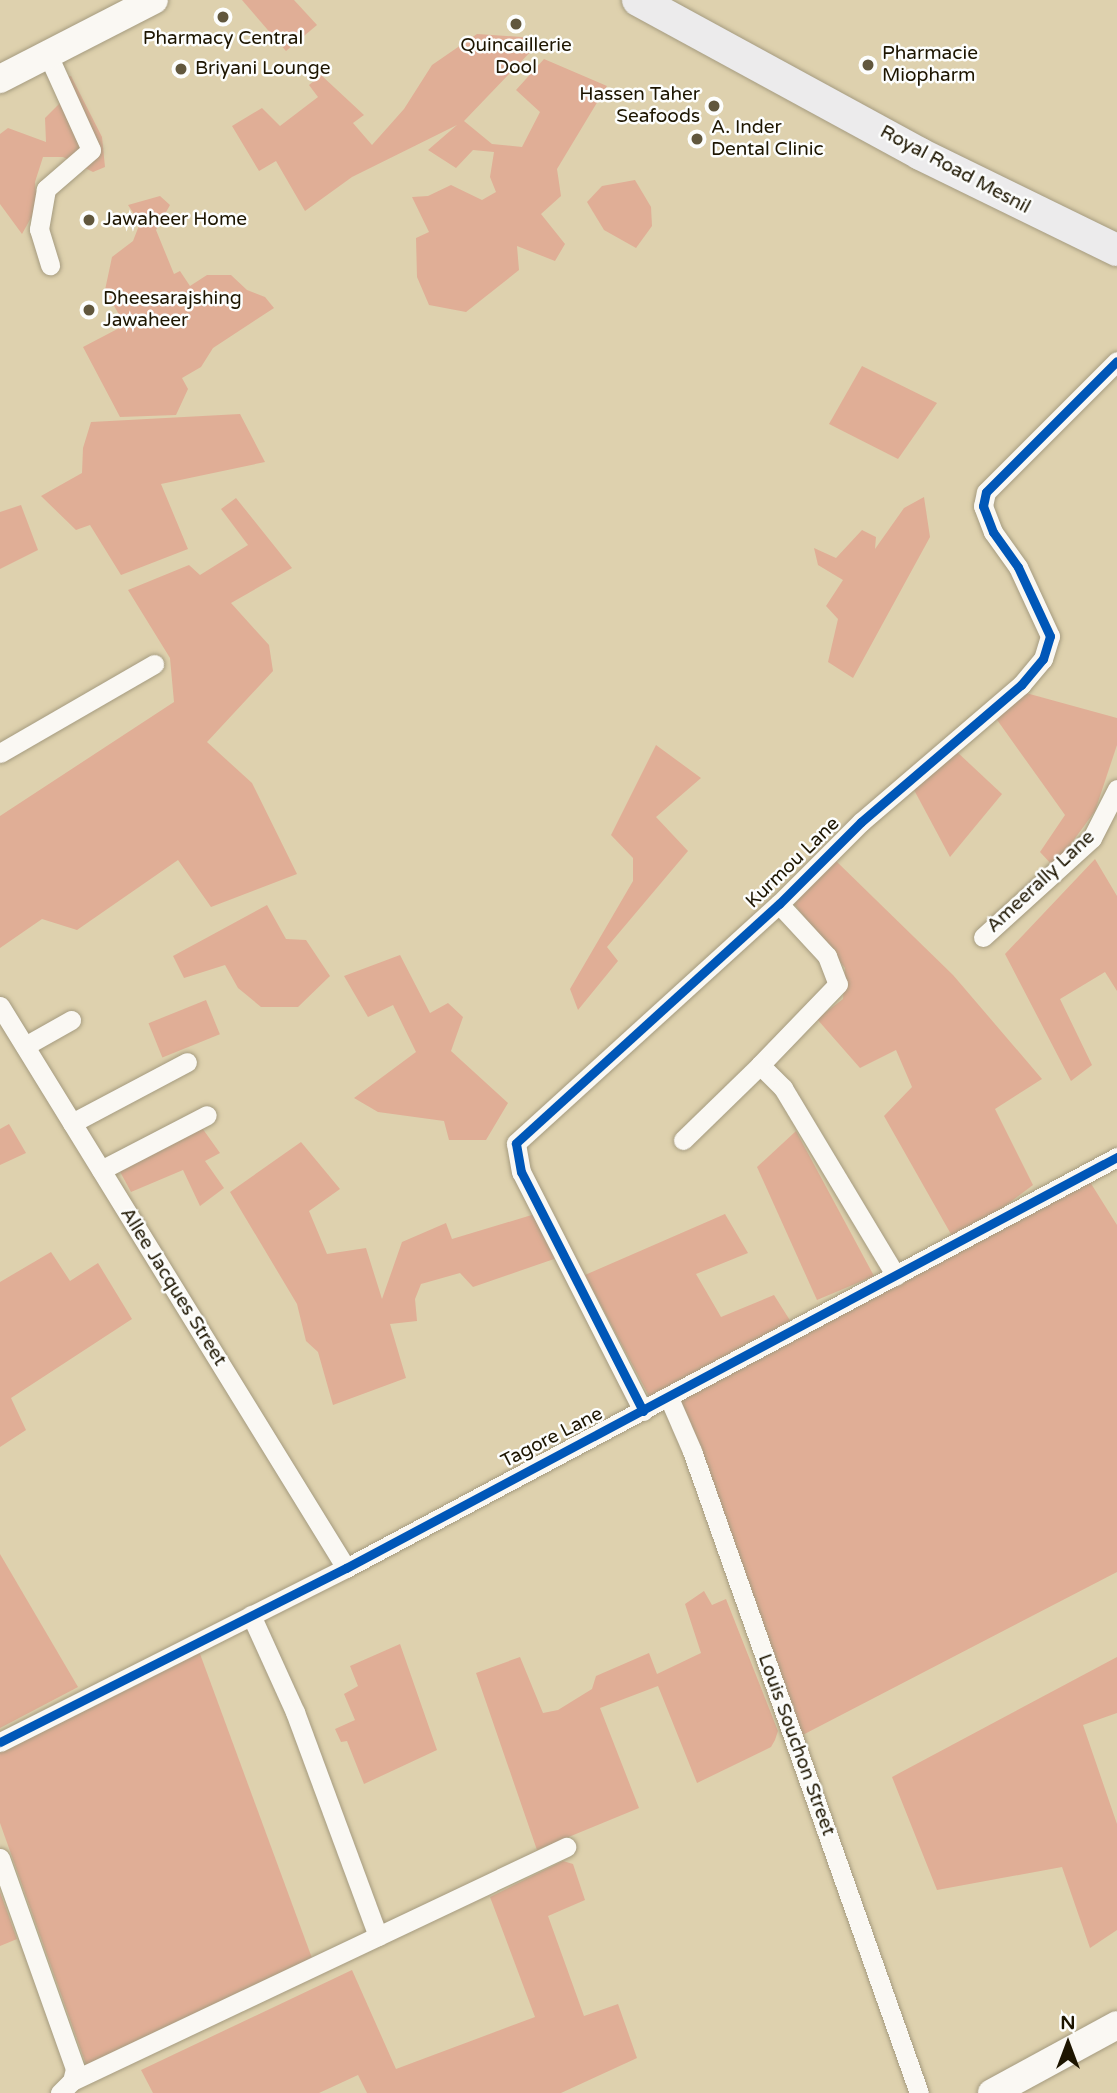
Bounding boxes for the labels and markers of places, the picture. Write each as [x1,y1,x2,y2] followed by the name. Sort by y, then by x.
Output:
[215,9,231,25] marker: Pharmacy Central
[508,16,524,32] marker: Quincaillerie Dool
[143,28,303,50] place label: Pharmacy Central
[460,35,572,79] place label: Quincaillerie Dool
[882,43,978,87] place label: Pharmacie Miopharm
[860,57,876,73] marker: Pharmacie Miopharm
[195,58,330,80] place label: Briyani Lounge
[173,61,189,77] marker: Briyani Lounge
[579,84,700,128] place label: Hassen Taher Seafoods
[706,98,722,114] marker: Hassen Taher Seafoods
[711,117,824,161] place label: A. Inder Dental Clinic
[689,131,705,147] marker: A. Inder Dental Clinic
[103,209,247,231] place label: Jawaheer Home
[81,212,97,228] marker: Jawaheer Home
[103,288,242,332] place label: Dheesarajshing Jawaheer
[81,302,97,318] marker: Dheesarajshing Jawaheer

